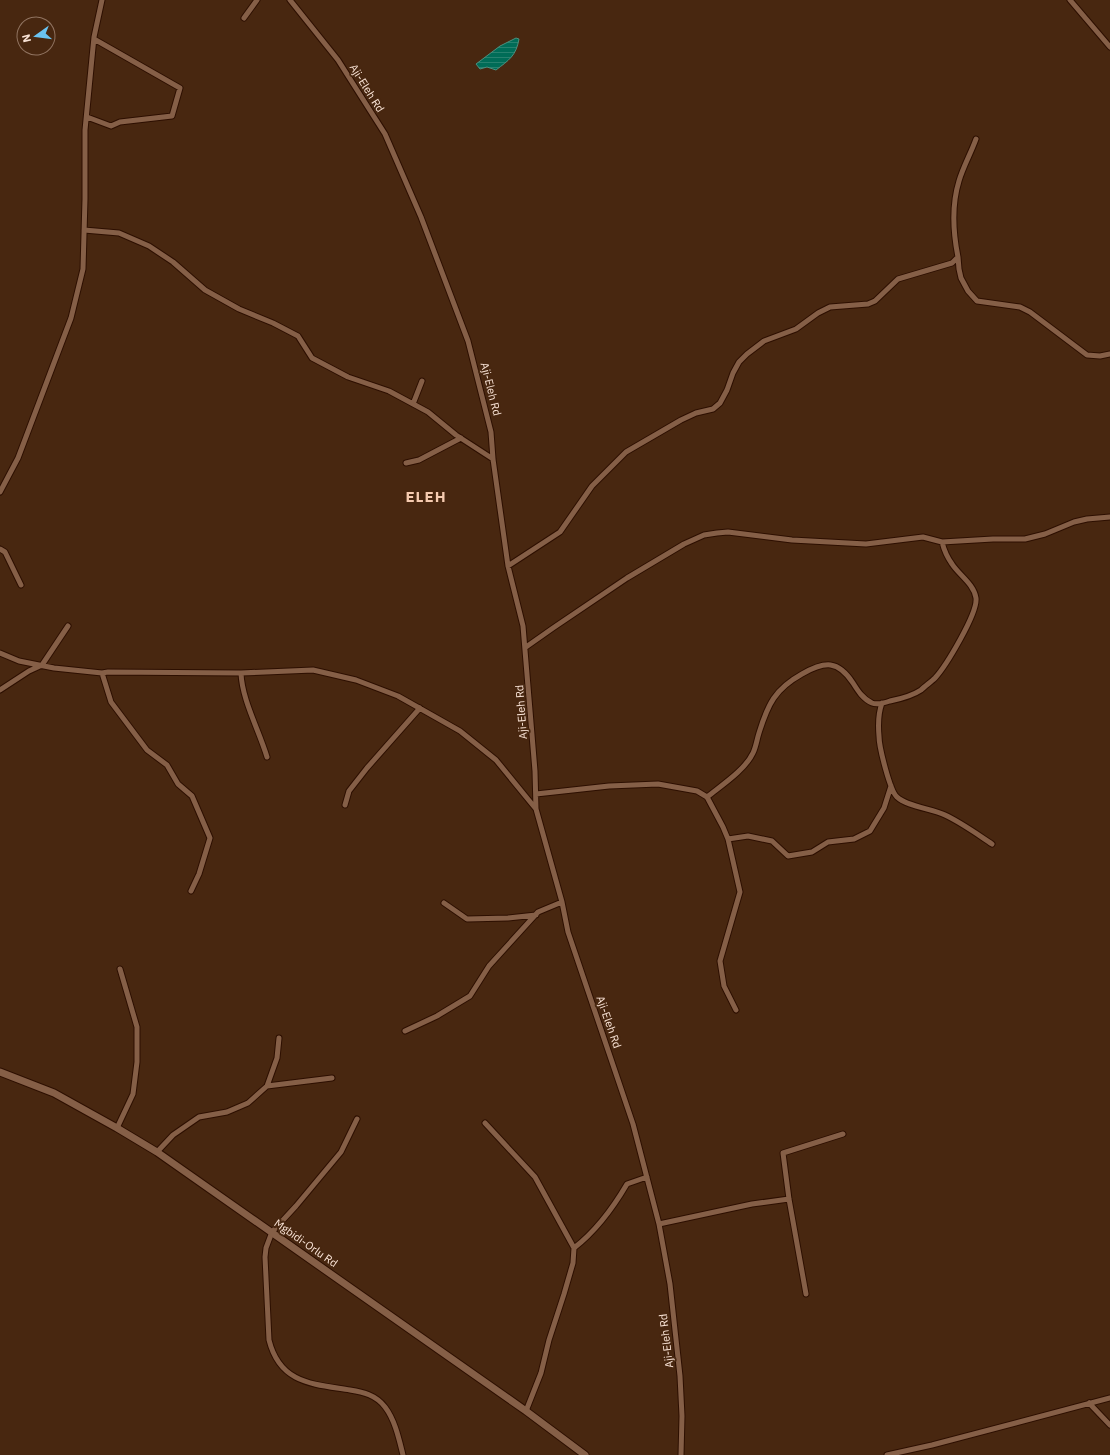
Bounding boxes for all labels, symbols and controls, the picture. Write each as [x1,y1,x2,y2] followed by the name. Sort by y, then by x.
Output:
[16,16,56,56] north arrow
[19,33,34,44] text: N
[347,61,387,115] street label: Aji-Eleh Rd
[478,361,504,417] street label: Aji-Eleh Rd
[405,487,447,506] district label: ELEH
[512,684,530,740] street label: Aji-Eleh Rd
[594,994,624,1050] street label: Aji-Eleh Rd
[271,1216,341,1270] street label: Mgbidi-Orlu Rd
[656,1313,676,1369] street label: Aji-Eleh Rd

